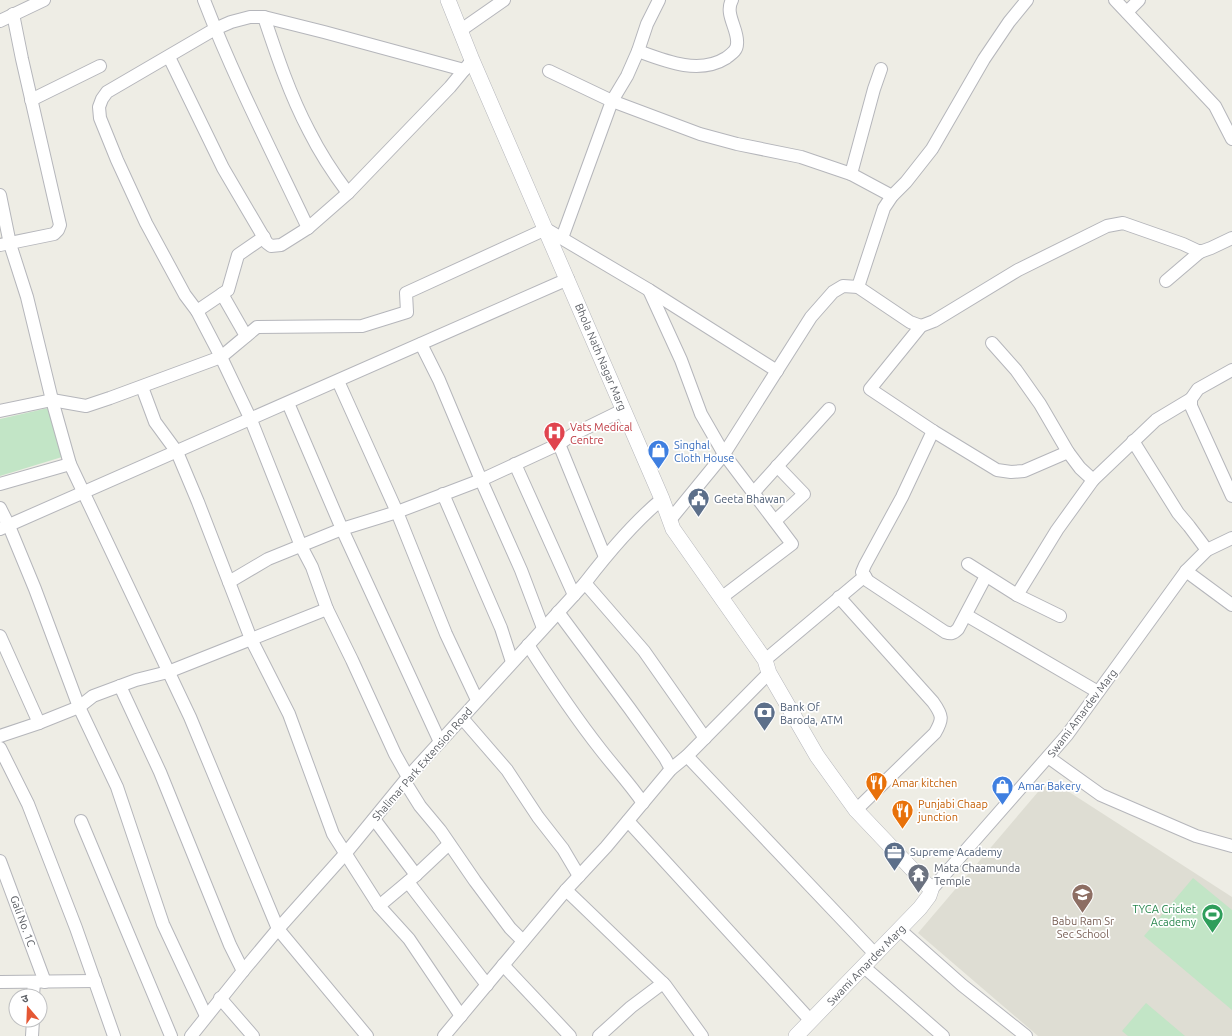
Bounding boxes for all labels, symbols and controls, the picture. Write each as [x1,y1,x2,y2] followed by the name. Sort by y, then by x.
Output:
[573,302,629,412] street label: Bhola Nath Nagar Marg
[541,420,567,453] hospital icon: Vats Medical Centre
[570,421,633,446] place label: Vats Medical Centre
[645,438,671,471] shop icon: Singhal Cloth House
[674,439,734,464] place label: Singhal Cloth House
[685,486,711,519] public building icon: Geeta Bhawan
[714,493,785,505] place label: Geeta Bhawan
[1045,667,1119,759] street label: Swami Amardev Marg
[751,700,777,733] bank icon: Bank Of Baroda, ATM
[780,701,843,726] place label: Bank Of Baroda, ATM
[370,705,474,823] street label: Shalimar Park Extension Road
[863,770,889,803] restaurant icon: Amar kitchen
[990,773,1016,806] shop icon: Amar Bakery
[892,777,957,789] place label: Amar kitchen
[1018,780,1081,792] place label: Amar Bakery
[889,797,915,830] restaurant icon: Punjabi Chaap junction
[917,798,988,823] place label: Punjabi Chaap junction
[882,839,908,872] office icon: Supreme Academy
[910,846,1003,858] place label: Supreme Academy
[906,861,932,894] temple icon: Mata Chaamunda Temple
[934,862,1020,887] place label: Mata Chaamunda Temple
[1070,882,1096,915] school or university icon: Babu Ram Sr Sec School
[8,894,38,948] street label: Gali No. 1C
[1199,902,1225,935] sports icon: TYCA Cricket Academy
[1132,903,1197,928] place label: TYCA Cricket Academy
[1052,915,1115,940] place label: Babu Ram Sr Sec School
[824,922,908,1008] street label: Swami Amardev Marg
[8,988,48,1028] north arrow
[20,992,30,1005] text: उ

